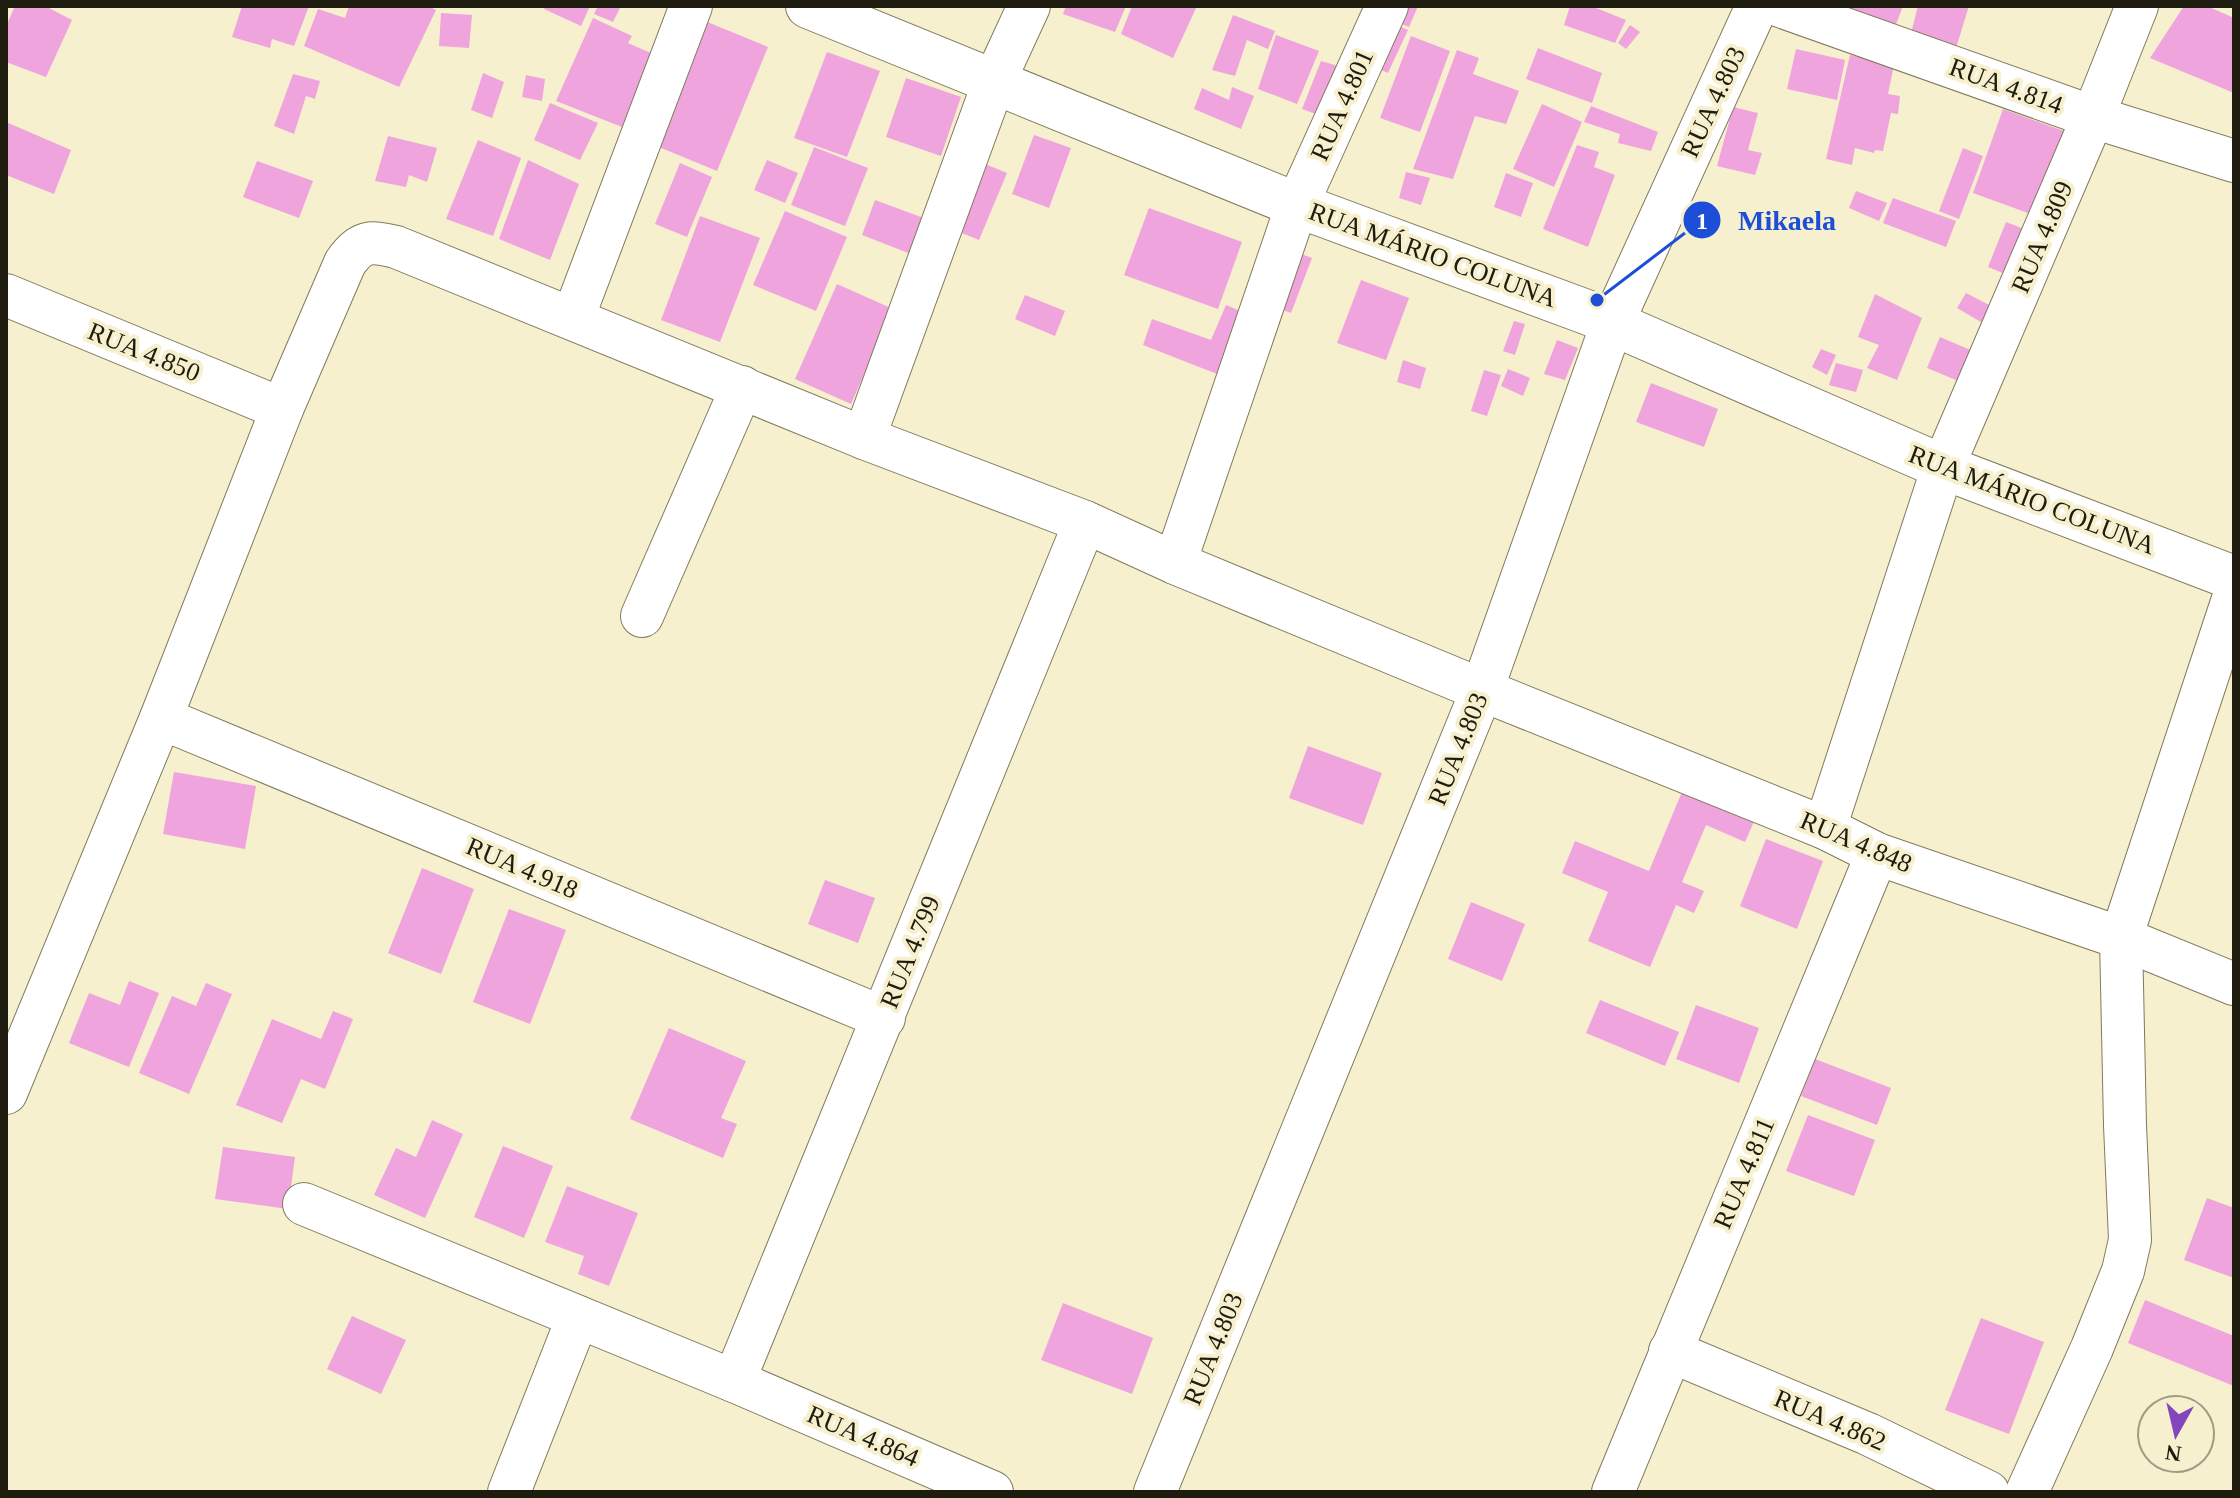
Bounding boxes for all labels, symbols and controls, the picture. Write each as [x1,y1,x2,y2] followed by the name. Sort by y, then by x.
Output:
[1675,42,1751,162] street label: RUA 4.803
[1305,45,1379,165] street label: RUA 4.801
[1945,52,2067,120] street label: RUA 4.814
[2006,177,2078,297] street label: RUA 4.809
[1682,194,1852,246] callout: Mikaela
[1305,197,1561,313] street label: RUA MÁRIO COLUNA
[1738,205,1836,236] text: Mikaela
[1696,208,1708,234] text: 1
[84,316,204,388] street label: RUA 4.850
[1905,440,2159,560] street label: RUA MÁRIO COLUNA
[1422,689,1494,809] street label: RUA 4.803
[1796,806,1916,878] street label: RUA 4.848
[462,832,582,904] street label: RUA 4.918
[874,892,946,1012] street label: RUA 4.799
[1708,1113,1780,1233] street label: RUA 4.811
[1177,1289,1249,1409] street label: RUA 4.803
[1770,1384,1890,1456] street label: RUA 4.862
[2136,1394,2216,1474] north arrow
[803,1400,923,1472] street label: RUA 4.864
[2164,1440,2183,1467] text: N

